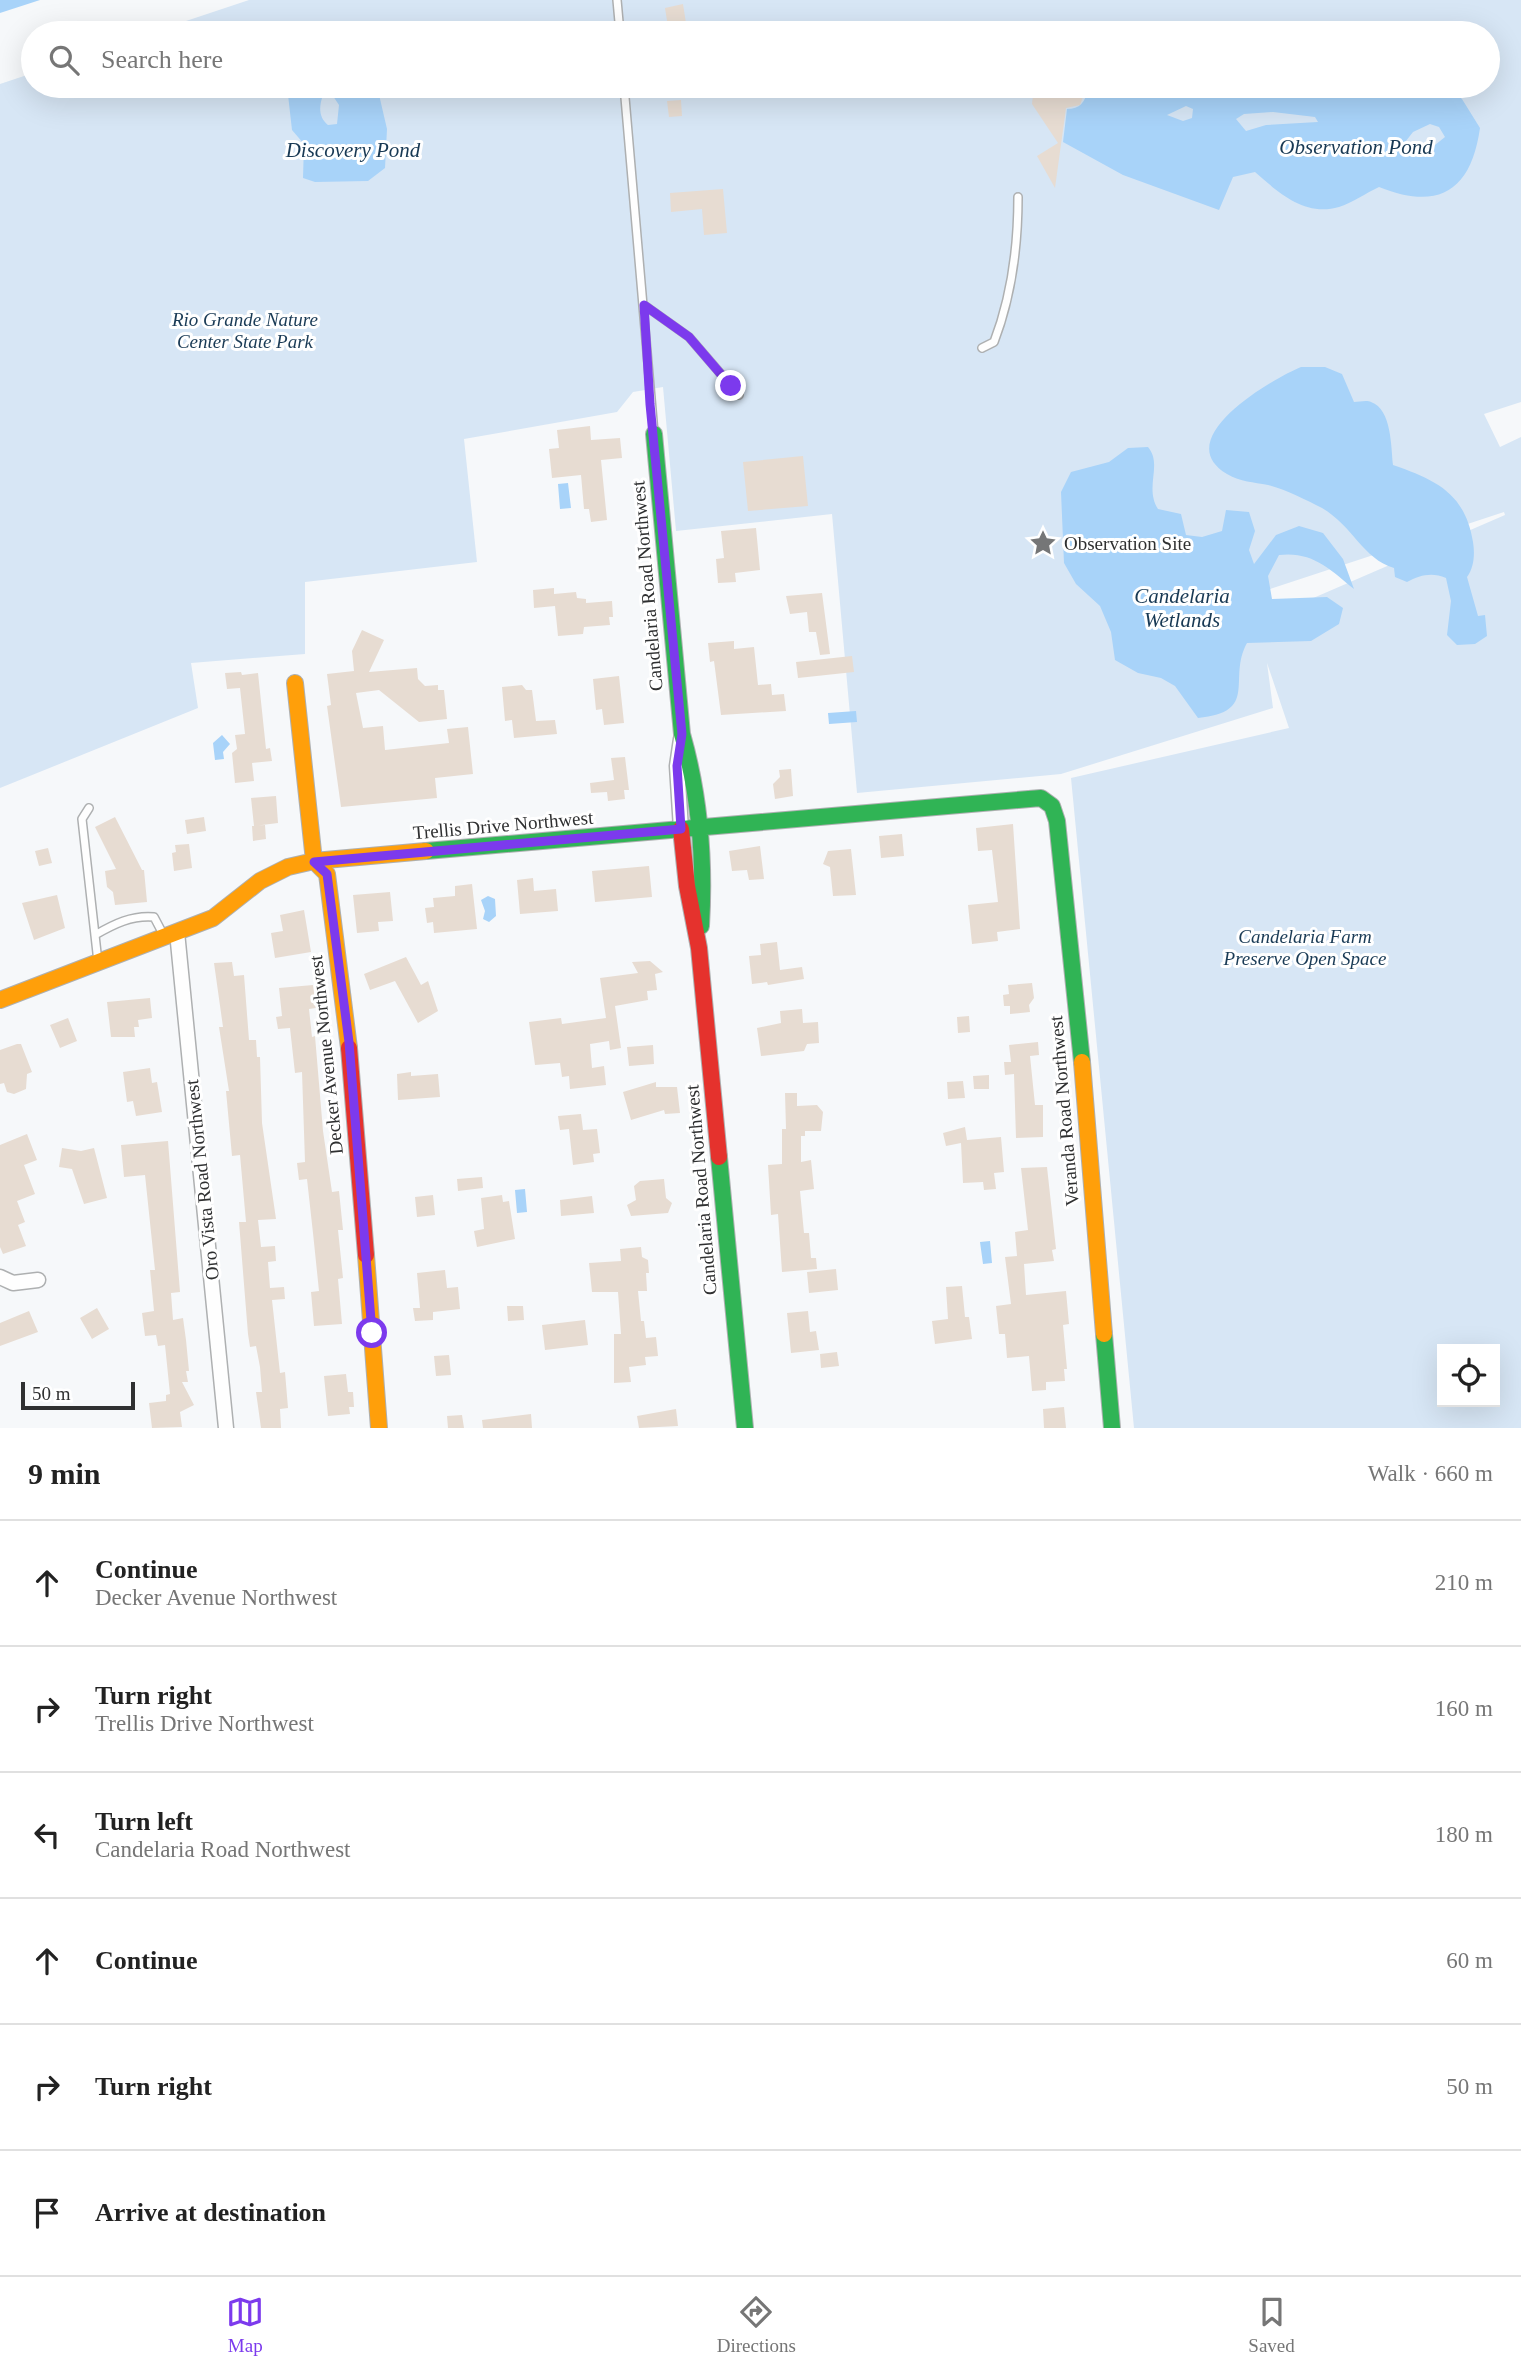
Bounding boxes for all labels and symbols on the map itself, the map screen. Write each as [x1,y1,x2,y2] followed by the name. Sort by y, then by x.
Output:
[1279,135,1433,159] water label: Observation Pond
[285,138,421,162] water label: Discovery Pond
[171,309,318,352] park label: Rio Grande Nature Center State Park
[715,370,746,401] route end
[627,479,667,692] street label: Candelaria Road Northwest
[1028,528,1058,558] place icon: Observation Site
[1064,533,1191,554] place label: Observation Site
[1134,584,1230,632] water label: Candelaria Wetlands
[412,807,595,843] street label: Trellis Drive Northwest
[1223,926,1386,969] park label: Candelaria Farm Preserve Open Space
[305,954,347,1156] street label: Decker Avenue Northwest
[1045,1014,1083,1207] street label: Veranda Road Northwest
[181,1078,223,1281] street label: Oro Vista Road Northwest
[681,1083,721,1296] street label: Candelaria Road Northwest
[356,1317,387,1348] route start
[21,1379,135,1411] scale bar

